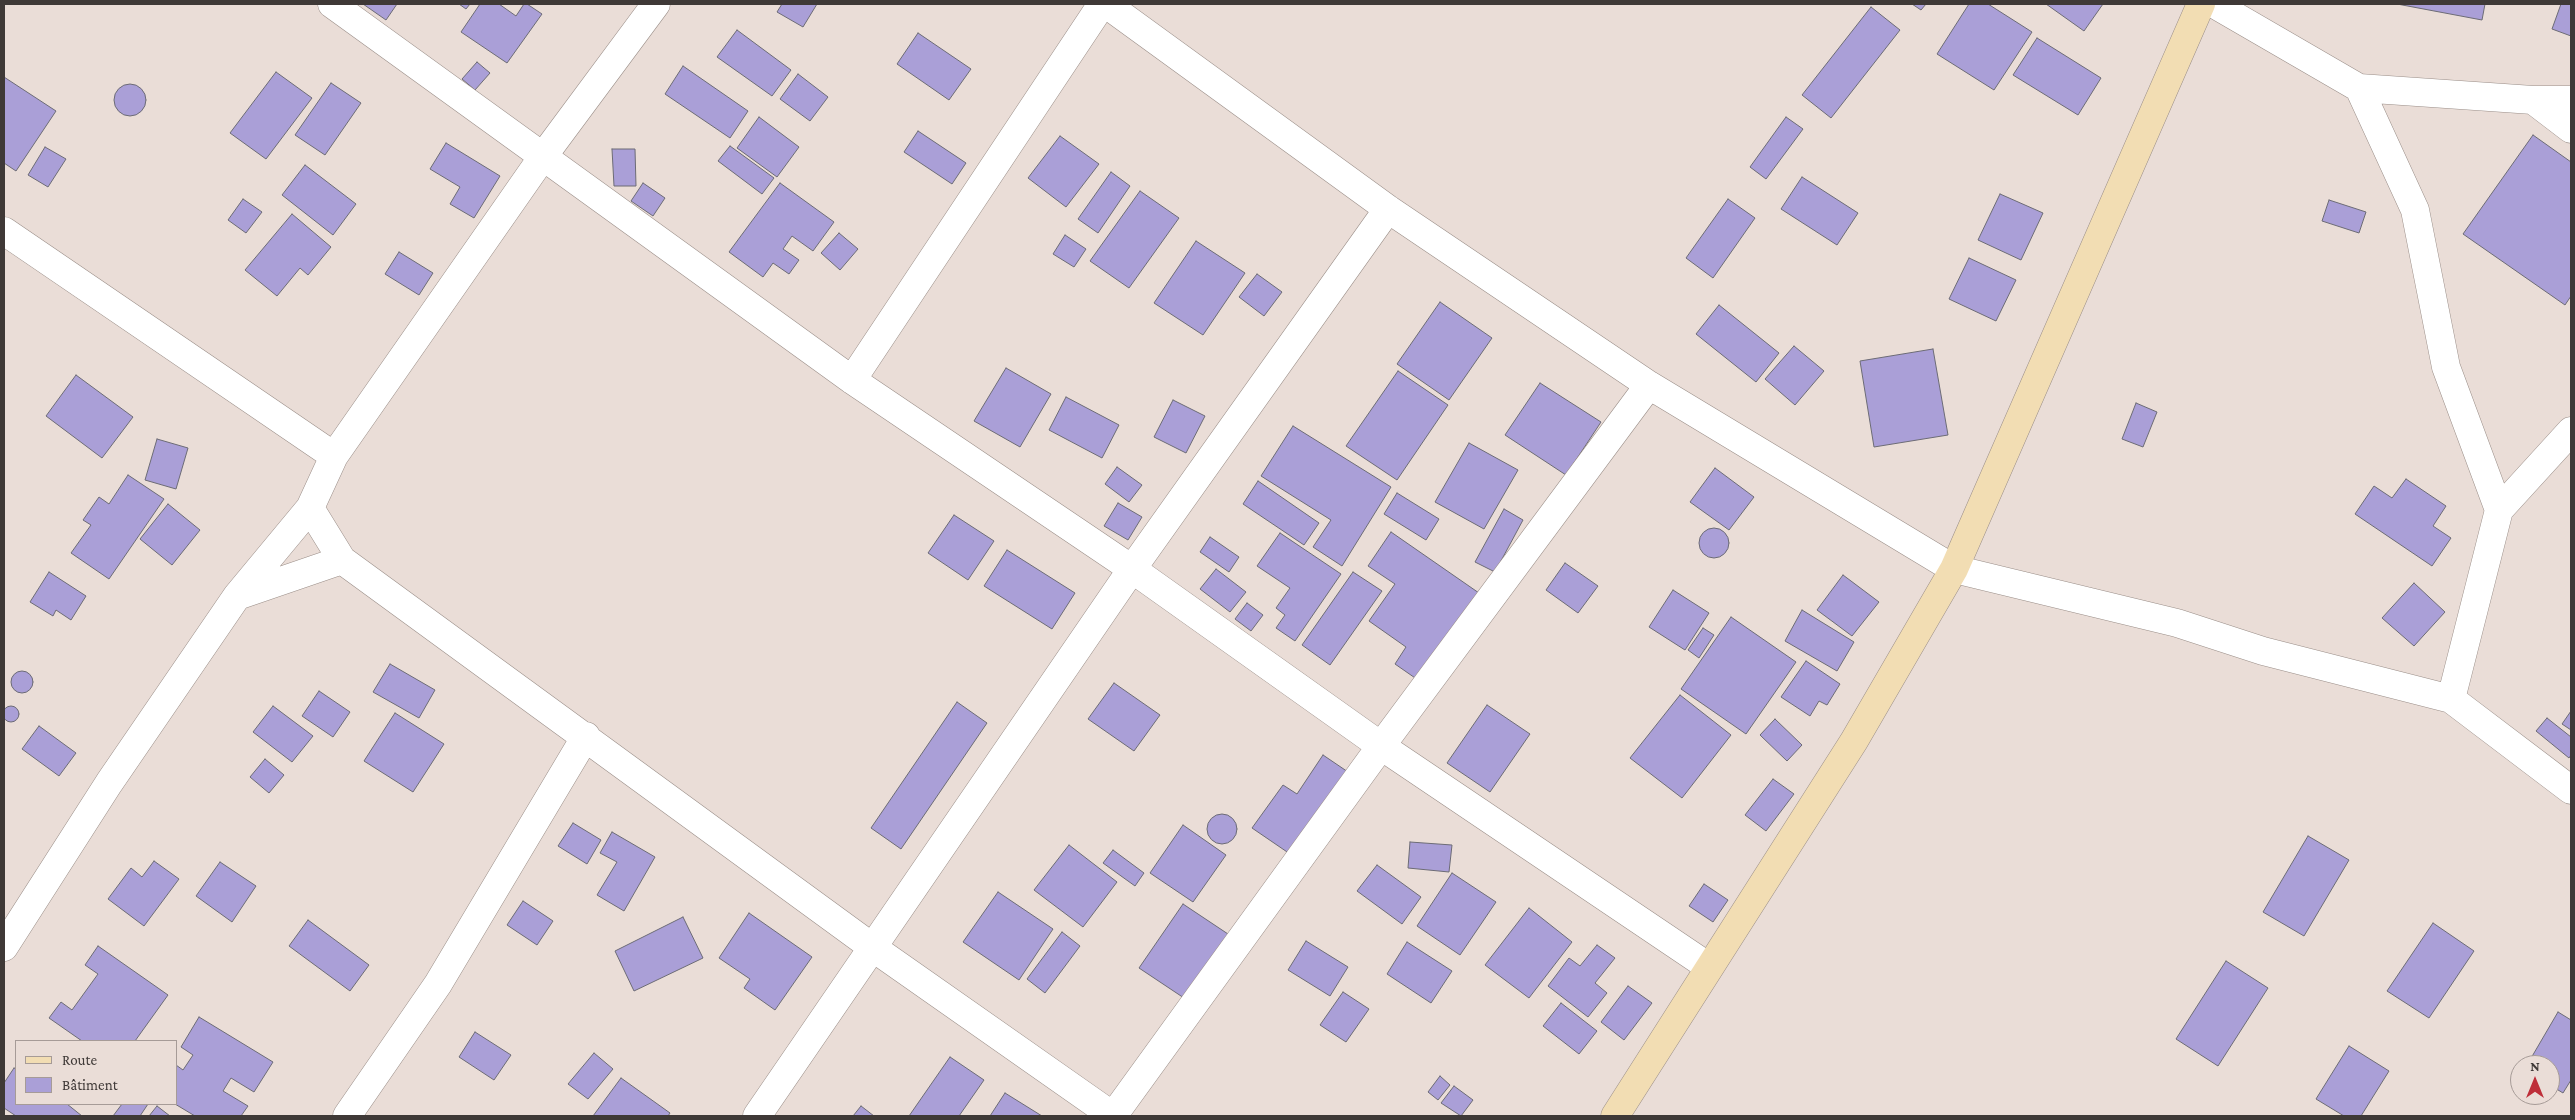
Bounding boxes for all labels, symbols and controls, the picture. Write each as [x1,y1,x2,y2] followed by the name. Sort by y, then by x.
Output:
[15,1040,178,1105] legend
[62,1052,97,1068] text: Route
[2510,1055,2560,1105] north arrow
[2530,1058,2540,1074] text: N
[62,1077,118,1093] text: Bâtiment

